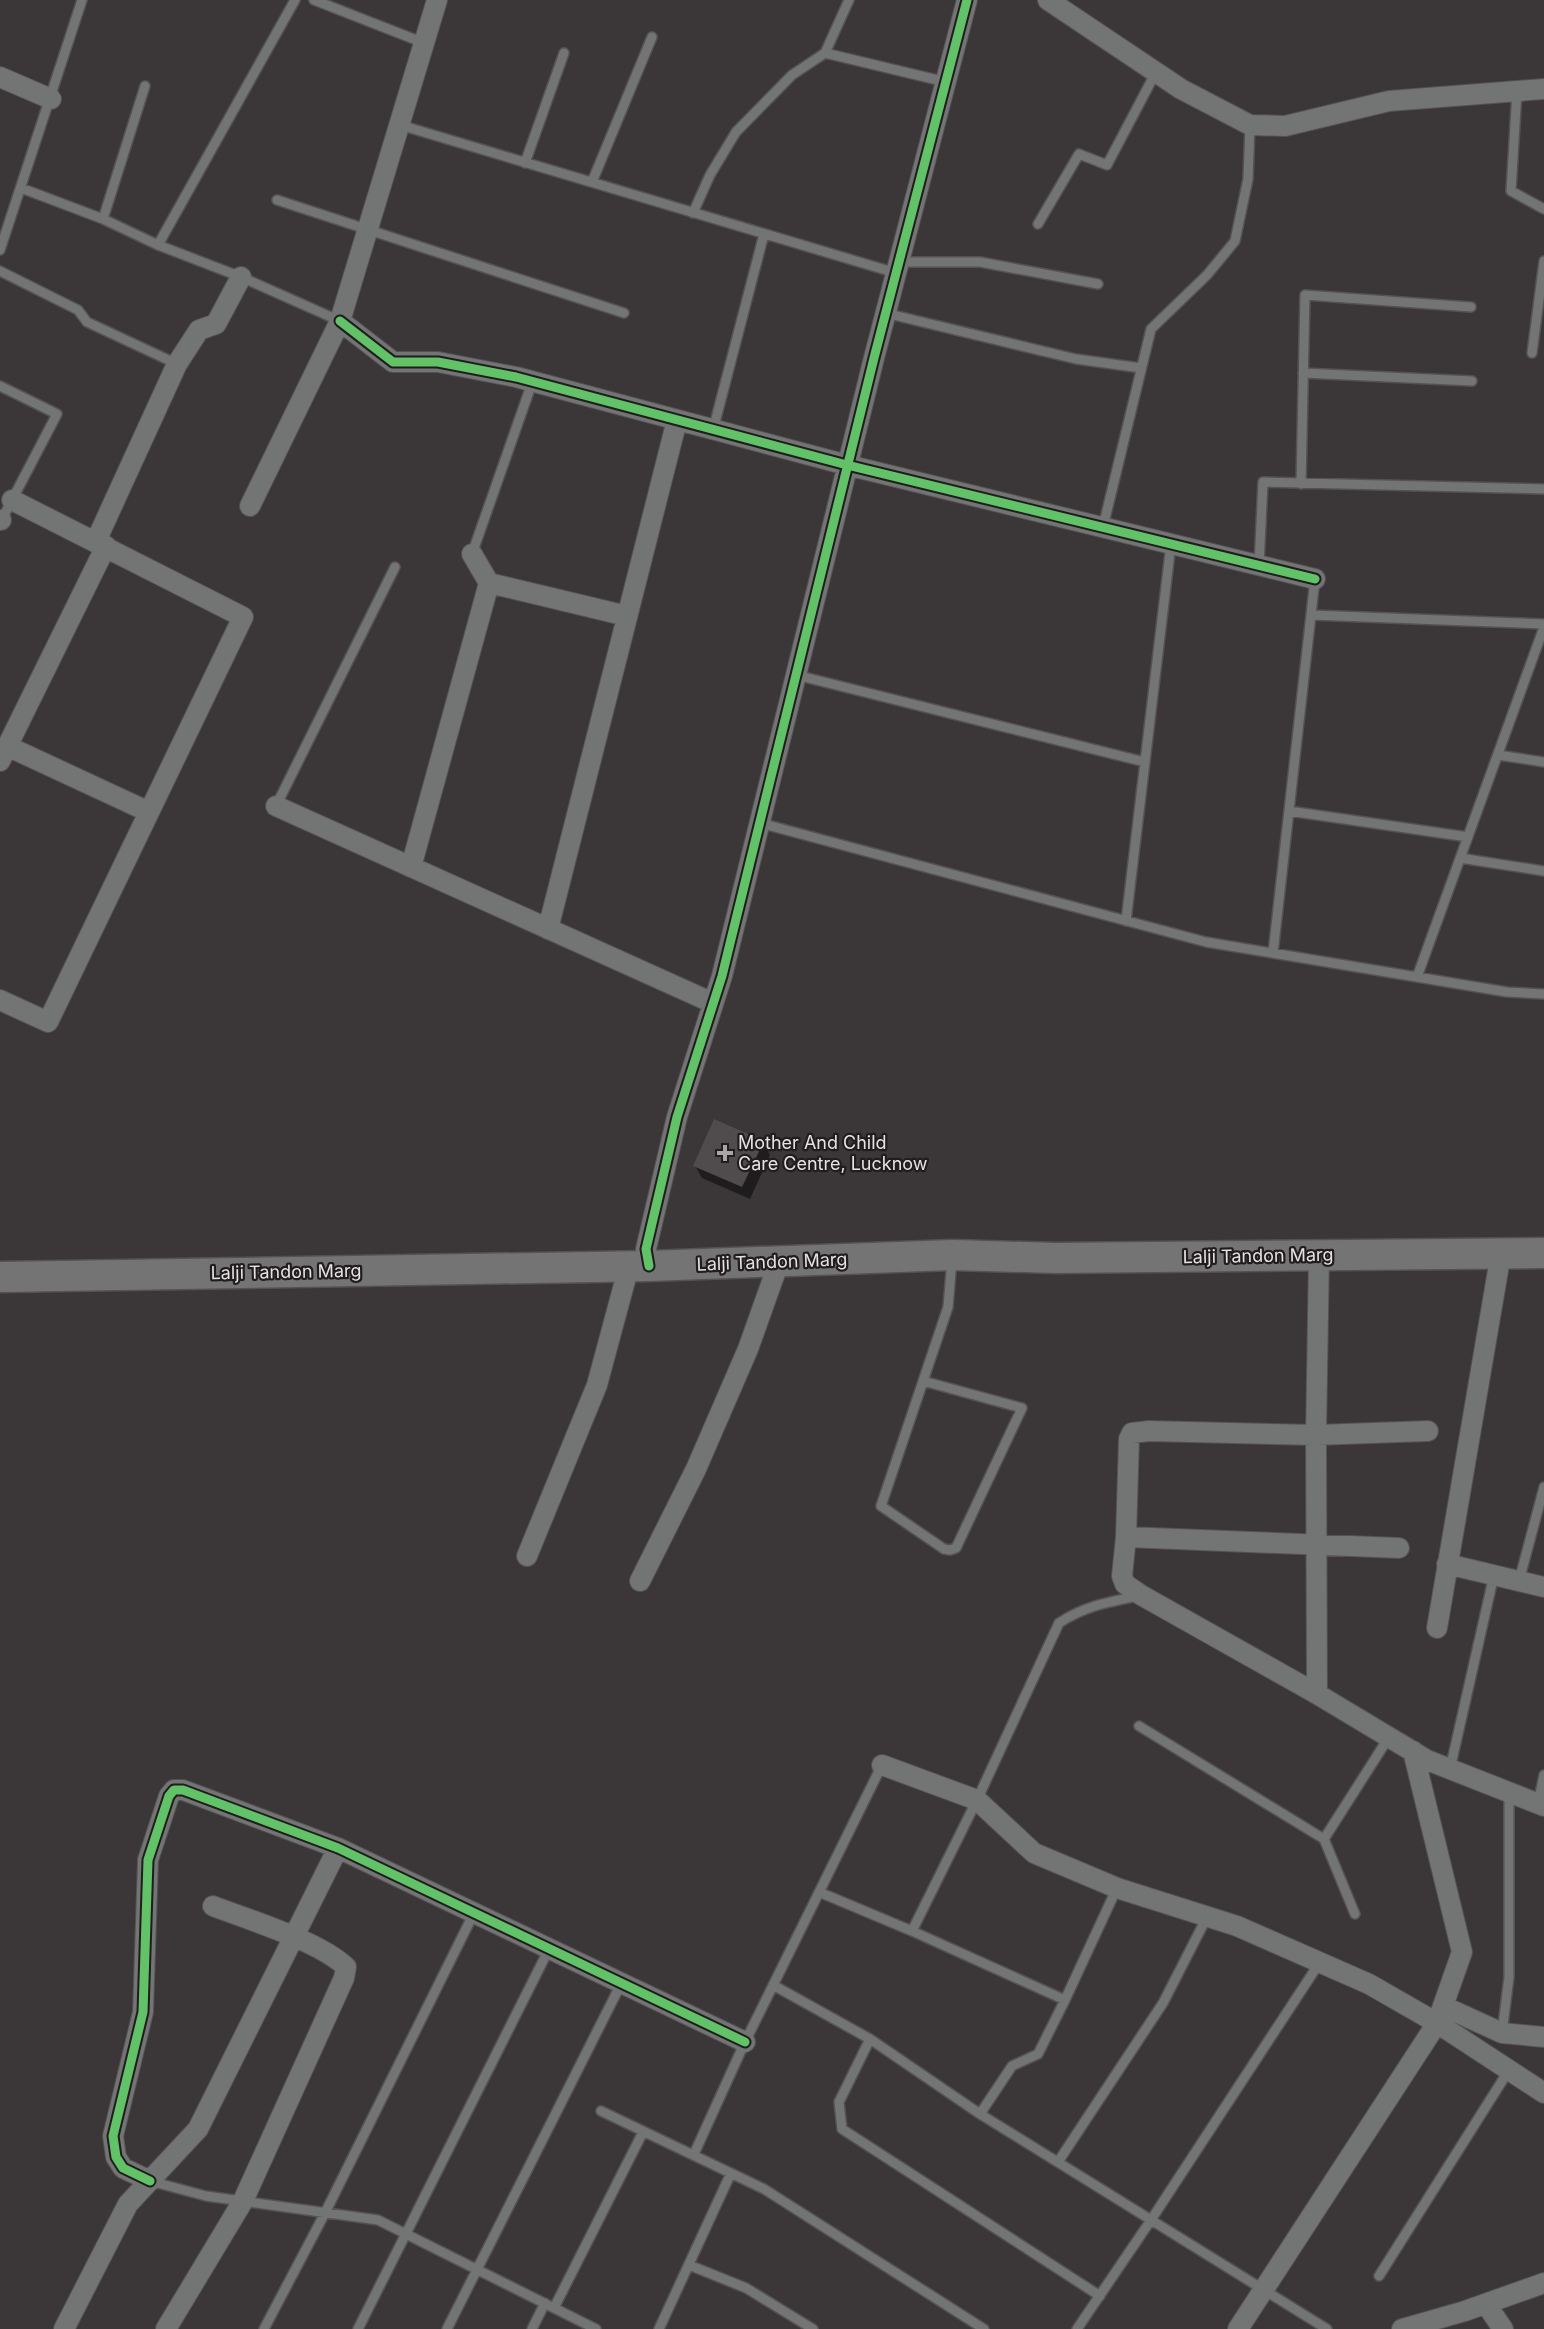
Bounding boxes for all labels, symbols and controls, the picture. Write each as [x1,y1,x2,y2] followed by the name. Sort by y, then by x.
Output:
[738,1132,928,1174] place label: Mother And Child Care Centre, Lucknow
[716,1144,734,1162] marker: Mother And Child Care Centre, Lucknow
[1182,1244,1334,1267] street label: Lalji Tandon Marg
[696,1248,848,1275] street label: Lalji Tandon Marg
[210,1260,362,1283] street label: Lalji Tandon Marg

